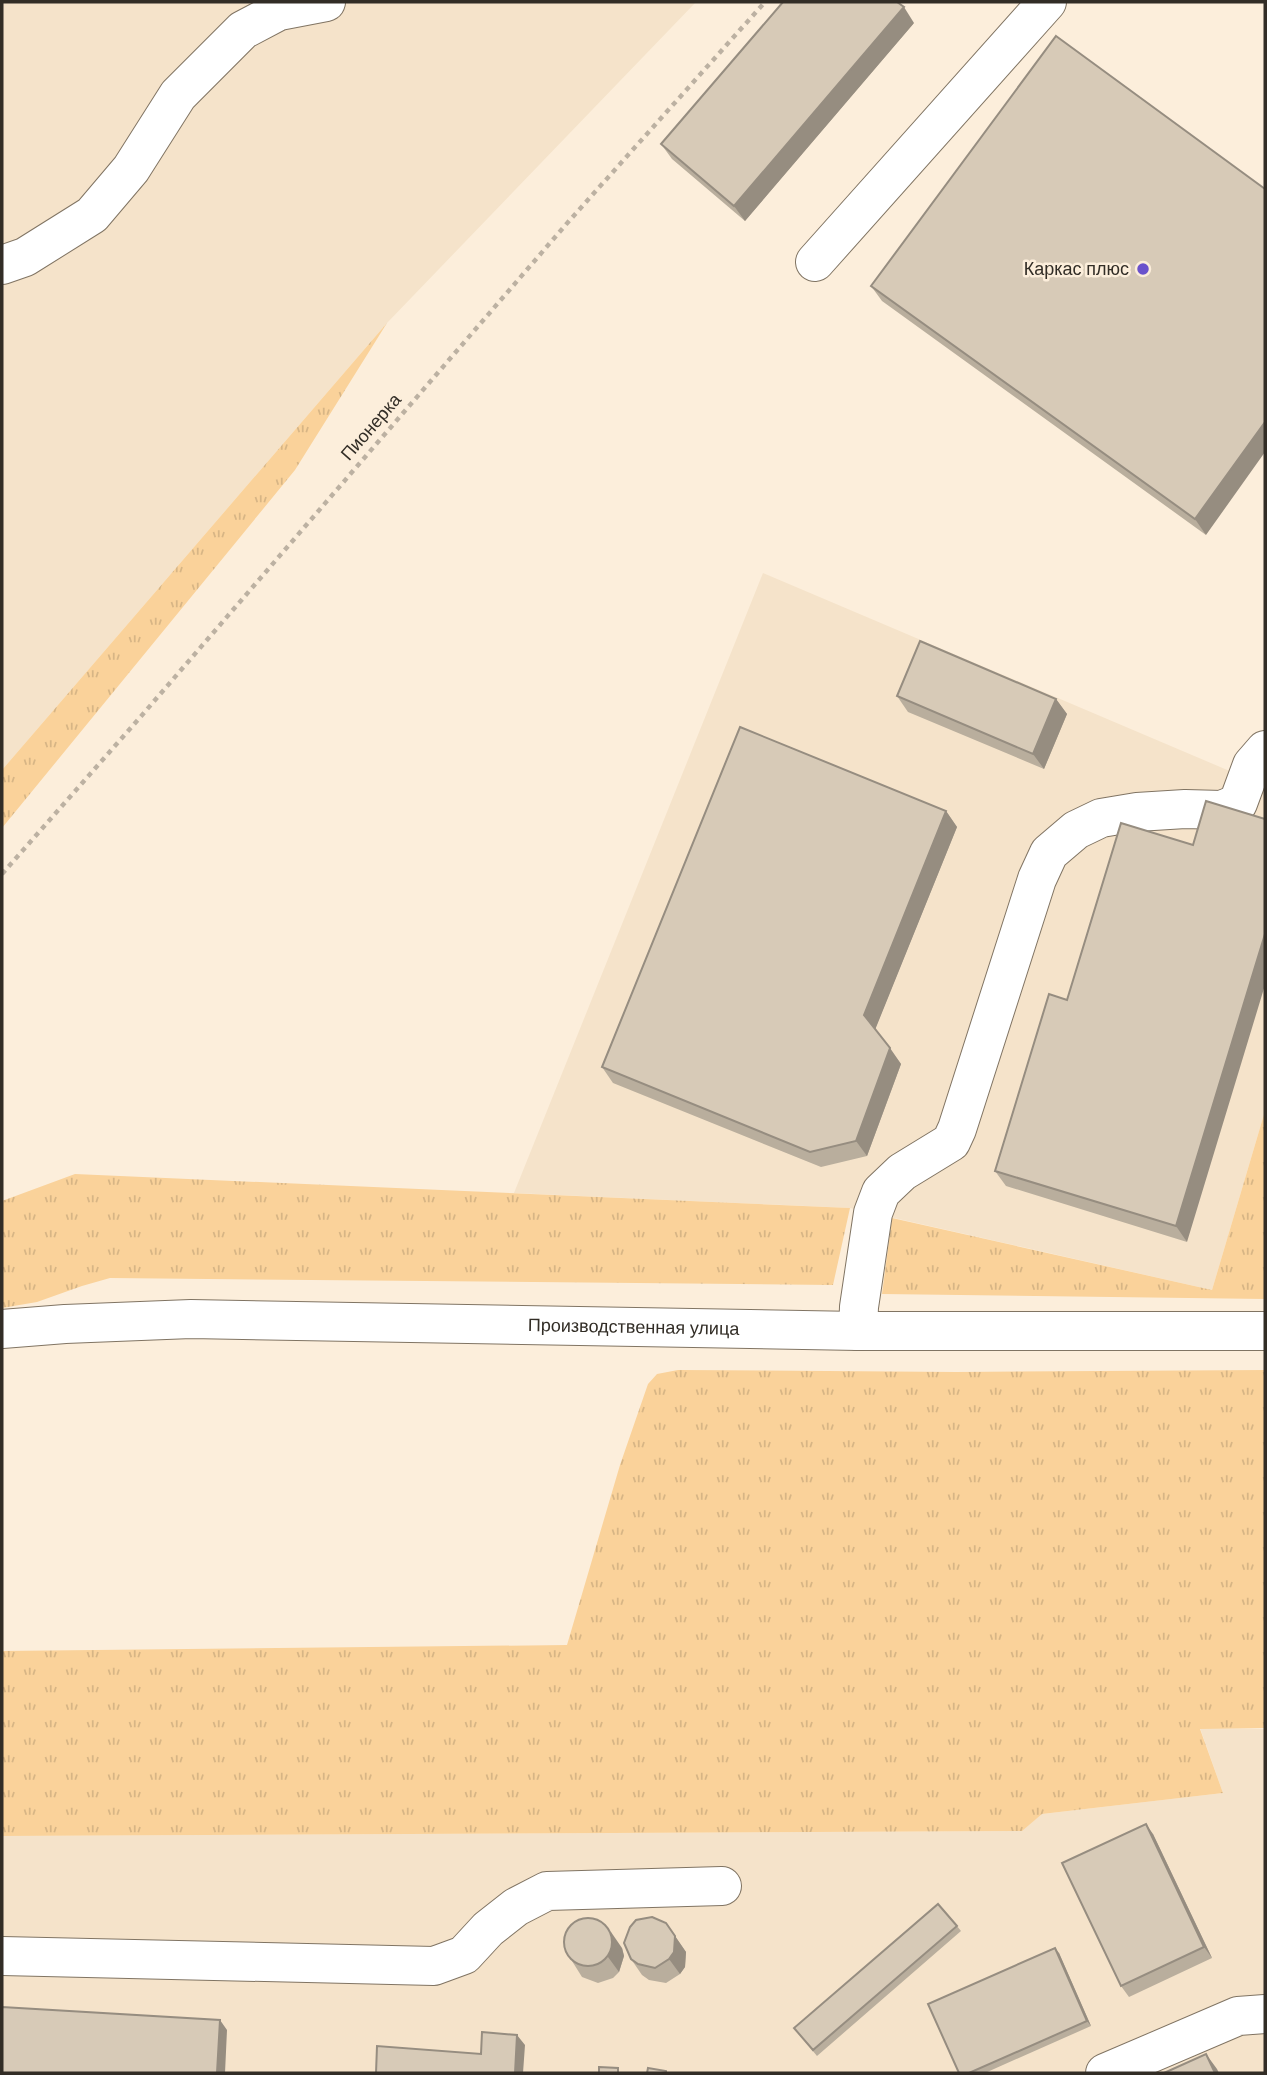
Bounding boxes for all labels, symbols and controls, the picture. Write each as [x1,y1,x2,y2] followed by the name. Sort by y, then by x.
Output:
[1024,257,1129,281] place label: Каркас плюс
[1135,261,1151,277] marker: Каркас плюс
[335,388,407,466] street label: Пионерка
[528,1313,741,1341] street label: Производственная улица

